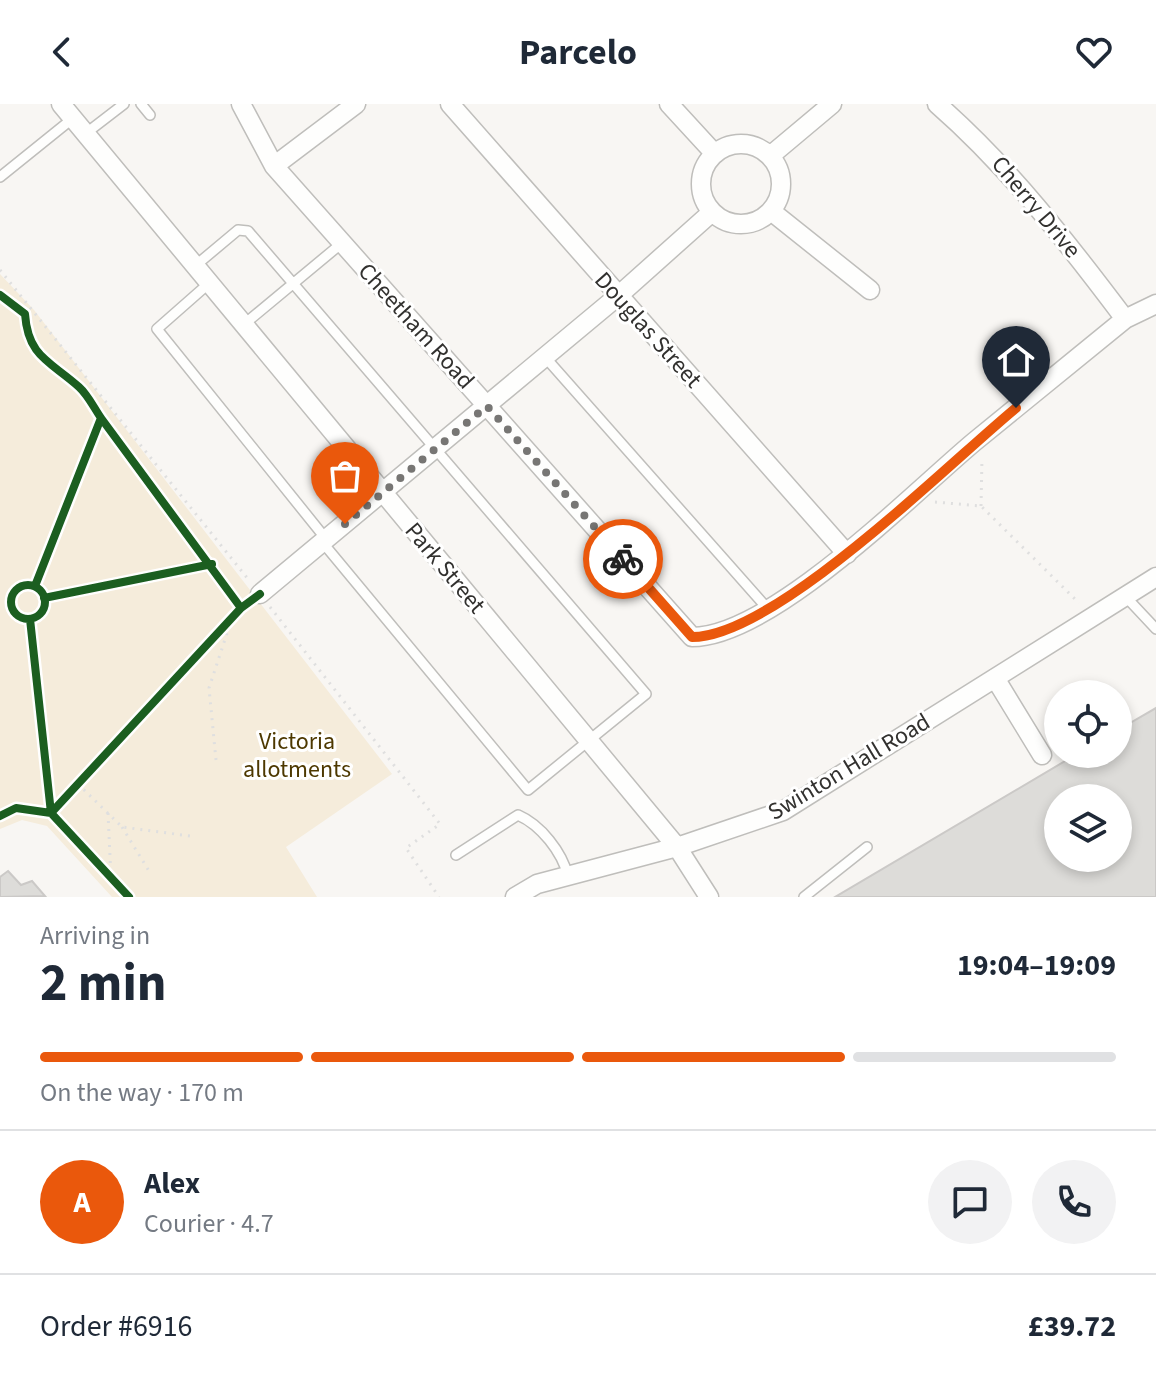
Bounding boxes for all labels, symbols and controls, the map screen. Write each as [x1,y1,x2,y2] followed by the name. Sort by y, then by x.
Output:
[519,27,637,78] text: Parcelo
[40,30,84,74] icon: back
[1072,30,1116,74] icon: heart
[983,148,1089,266] street label: Cherry Drive
[350,255,482,397] street label: Cheetham Road
[586,264,710,396] street label: Douglas Street
[982,326,1050,408] pin
[994,338,1038,382] icon: home
[311,442,379,524] pin
[323,454,367,498] icon: bag
[396,515,494,621] street label: Park Street
[583,519,663,599] courier
[601,537,645,581] icon: bike
[1044,680,1132,872] map controls
[1044,680,1132,768] button: locate
[761,705,937,829] street label: Swinton Hall Road
[243,724,351,787] park label: Victoria allotments
[1044,784,1132,872] button: layers
[40,917,150,954] text: Arriving in
[957,944,1116,987] text: 19:04–19:09
[40,947,167,1021] text: 2 min
[40,1074,244,1111] text: On the way · 170 m
[928,1160,1012,1244] button: chat
[1032,1160,1116,1244] button: phone
[144,1162,200,1205] text: Alex
[73,1181,91,1224] text: A
[144,1205,274,1242] text: Courier · 4.7
[40,1305,193,1348] text: Order #6916
[1028,1305,1116,1348] text: £39.72

